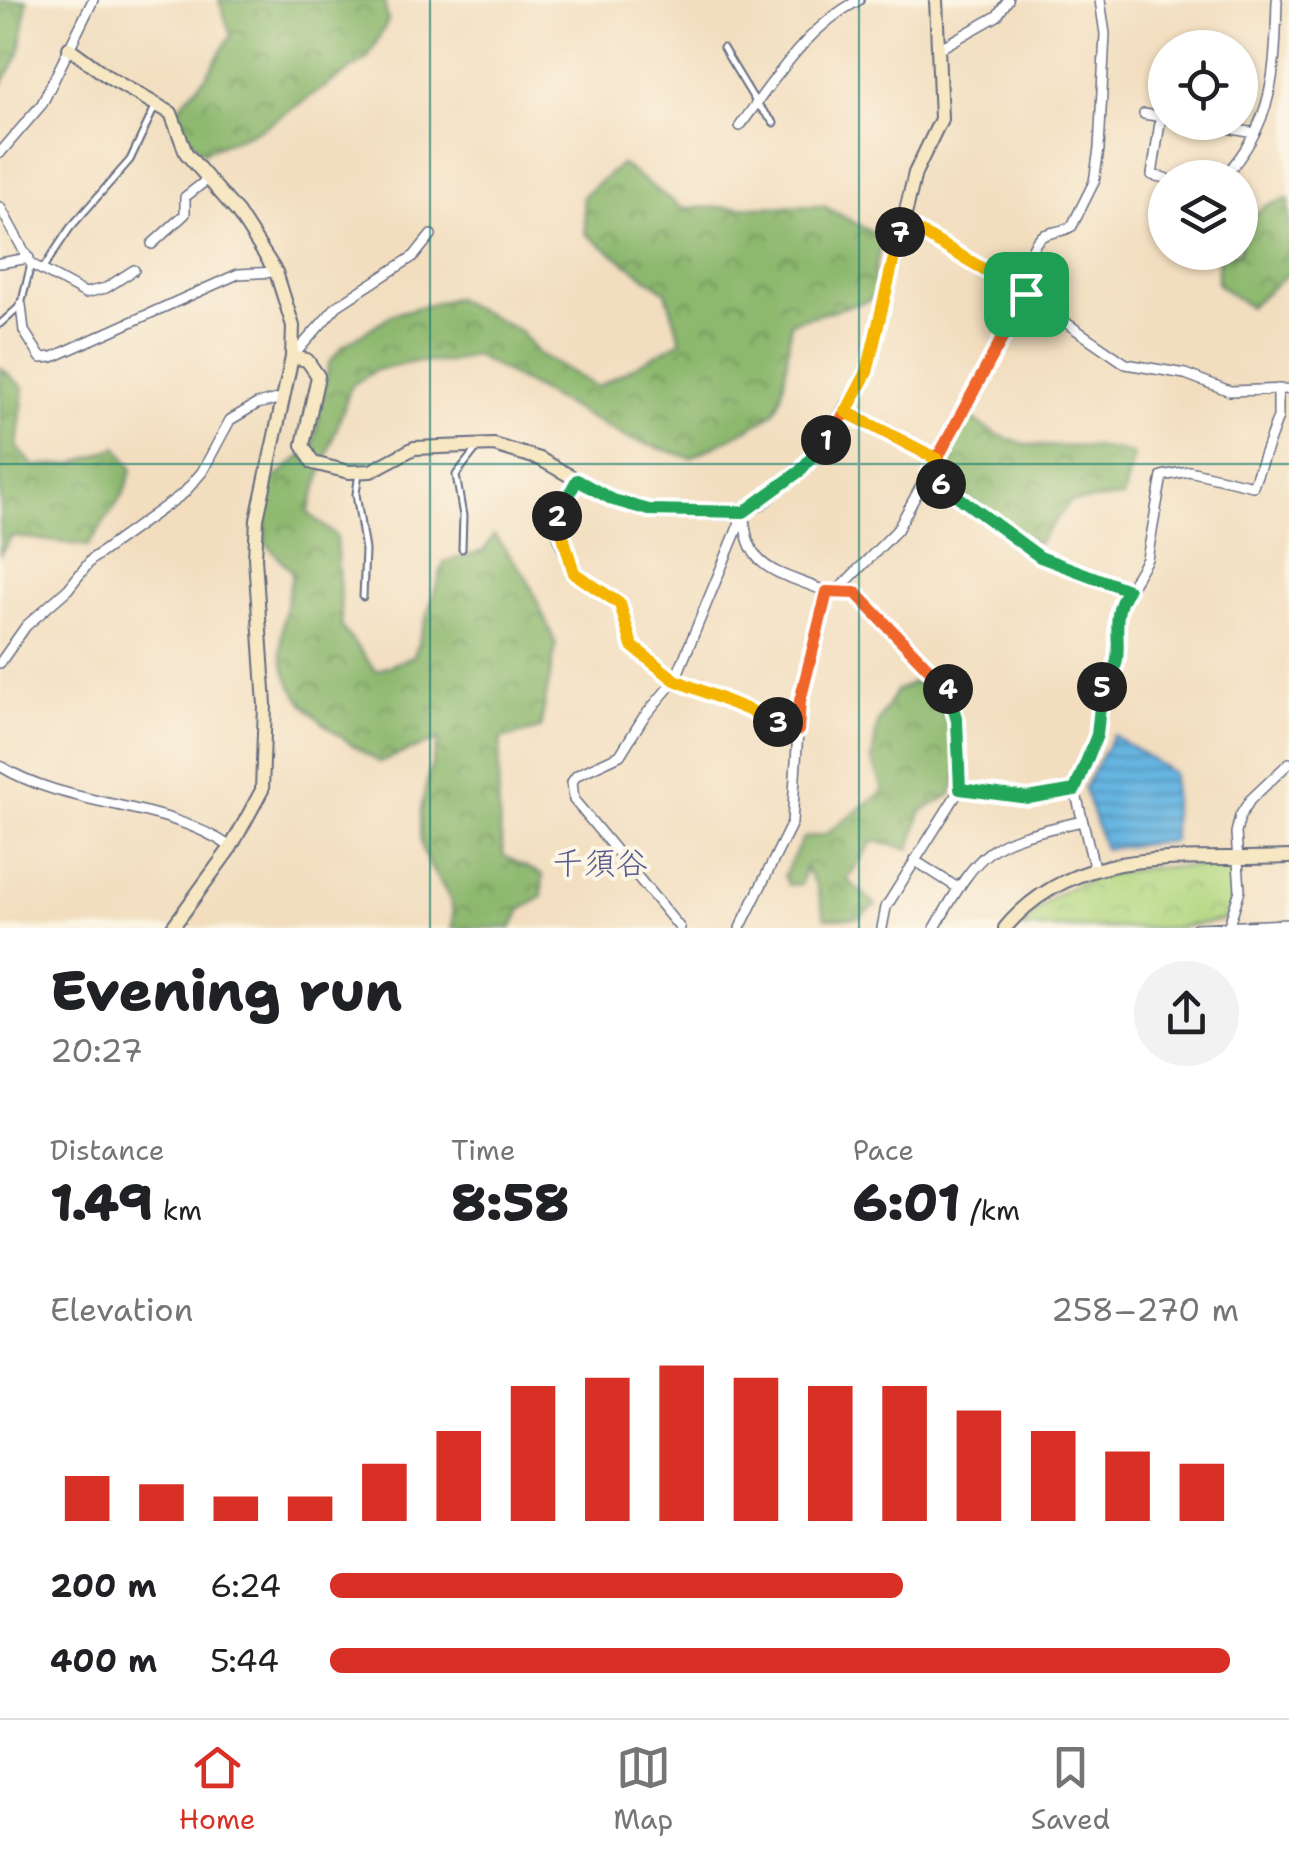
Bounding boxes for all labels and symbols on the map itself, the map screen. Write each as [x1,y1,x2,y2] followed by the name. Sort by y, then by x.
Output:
[875,207,925,257] pin: 7
[984,252,1069,337] pin
[801,415,851,465] pin: 1
[916,459,966,509] pin: 6
[532,491,582,541] pin: 2
[1077,662,1127,712] pin: 5
[923,664,973,714] pin: 4
[753,697,803,747] pin: 3
[552,841,648,884] district label: 千須谷

